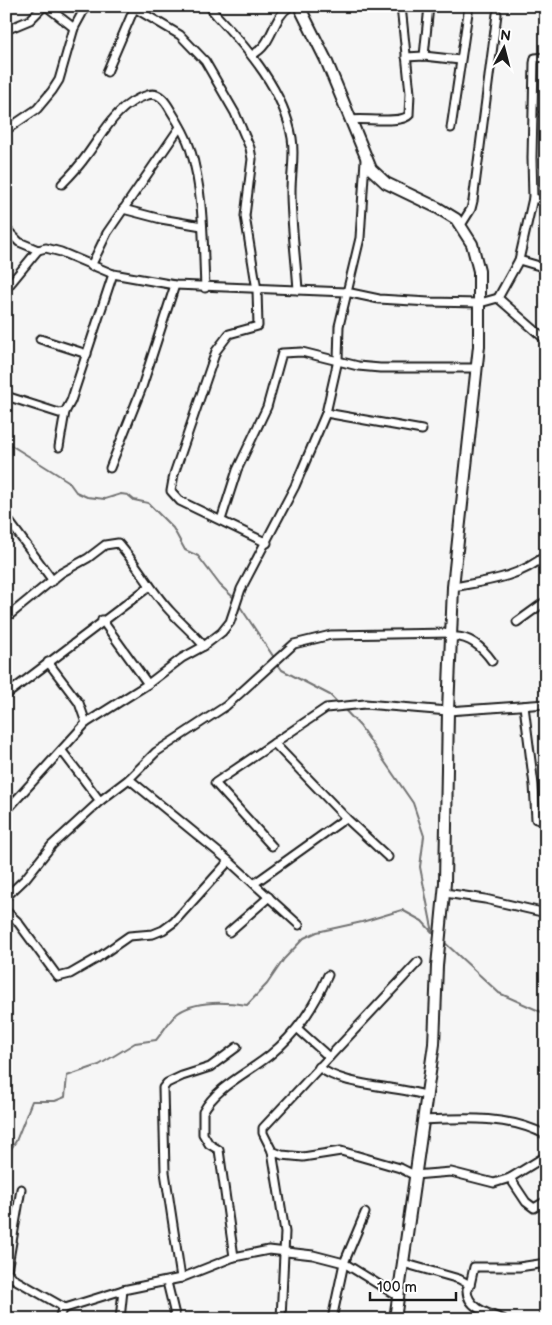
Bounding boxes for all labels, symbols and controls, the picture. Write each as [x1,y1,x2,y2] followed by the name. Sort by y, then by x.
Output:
[480,22,530,72] north arrow
[499,27,512,45] text: N
[370,1270,456,1302] scale bar
[377,1278,417,1297] text: 100 m

